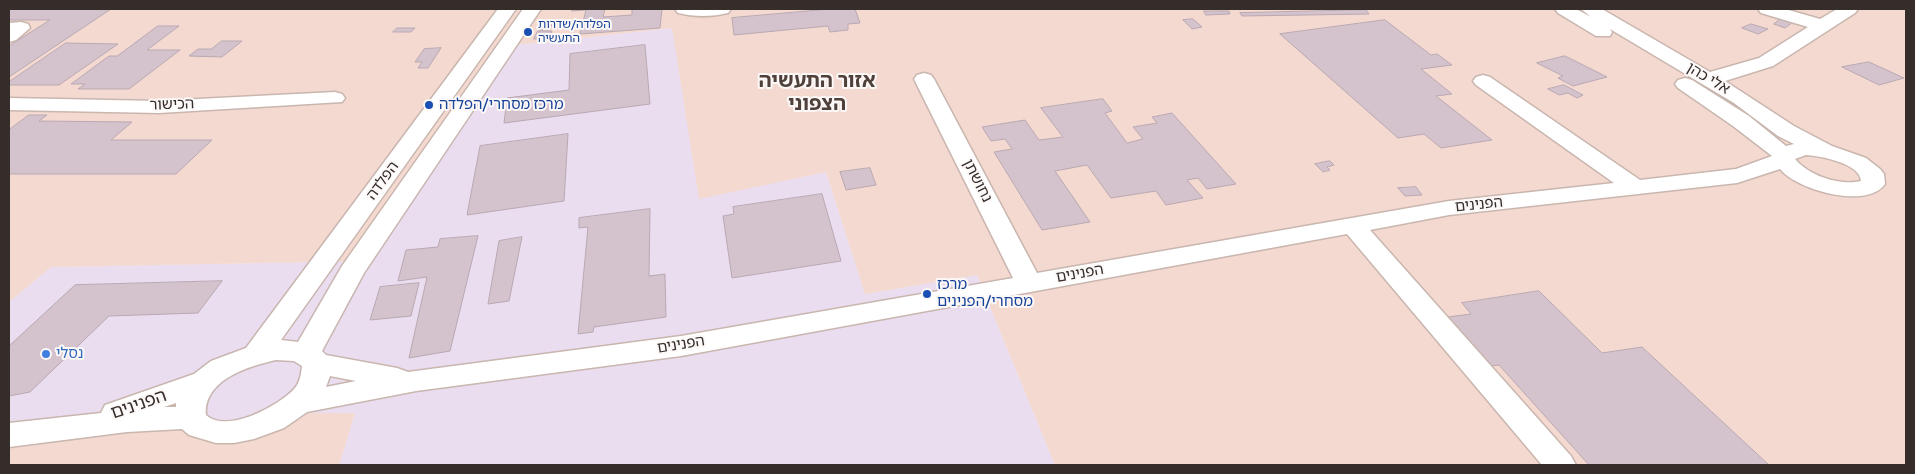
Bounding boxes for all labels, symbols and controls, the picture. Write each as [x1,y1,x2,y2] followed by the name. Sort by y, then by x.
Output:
[538,18,611,46] place label: הפלדה/שדרות התעשיה
[522,26,534,38] marker: הפלדה/שדרות התעשיה
[1683,59,1733,99] street label: אלי כהן
[758,70,876,117] district label: אזור התעשיה הצפוני
[149,95,195,115] street label: הכישור
[439,96,564,114] place label: מרכז מסחרי/הפלדה
[423,99,435,111] marker: מרכז מסחרי/הפלדה
[958,156,996,206] street label: נחושתן
[363,158,403,204] street label: הפלדה
[1454,194,1504,216] street label: הפנינים
[1055,261,1105,287] street label: הפנינים
[937,276,1033,311] place label: מרכז מסחרי/הפנינים
[921,288,933,300] marker: מרכז מסחרי/הפנינים
[656,332,706,358] street label: הפנינים
[56,345,84,363] place label: נסלי
[40,348,52,360] marker: נסלי
[108,385,170,425] street label: הפנינים

